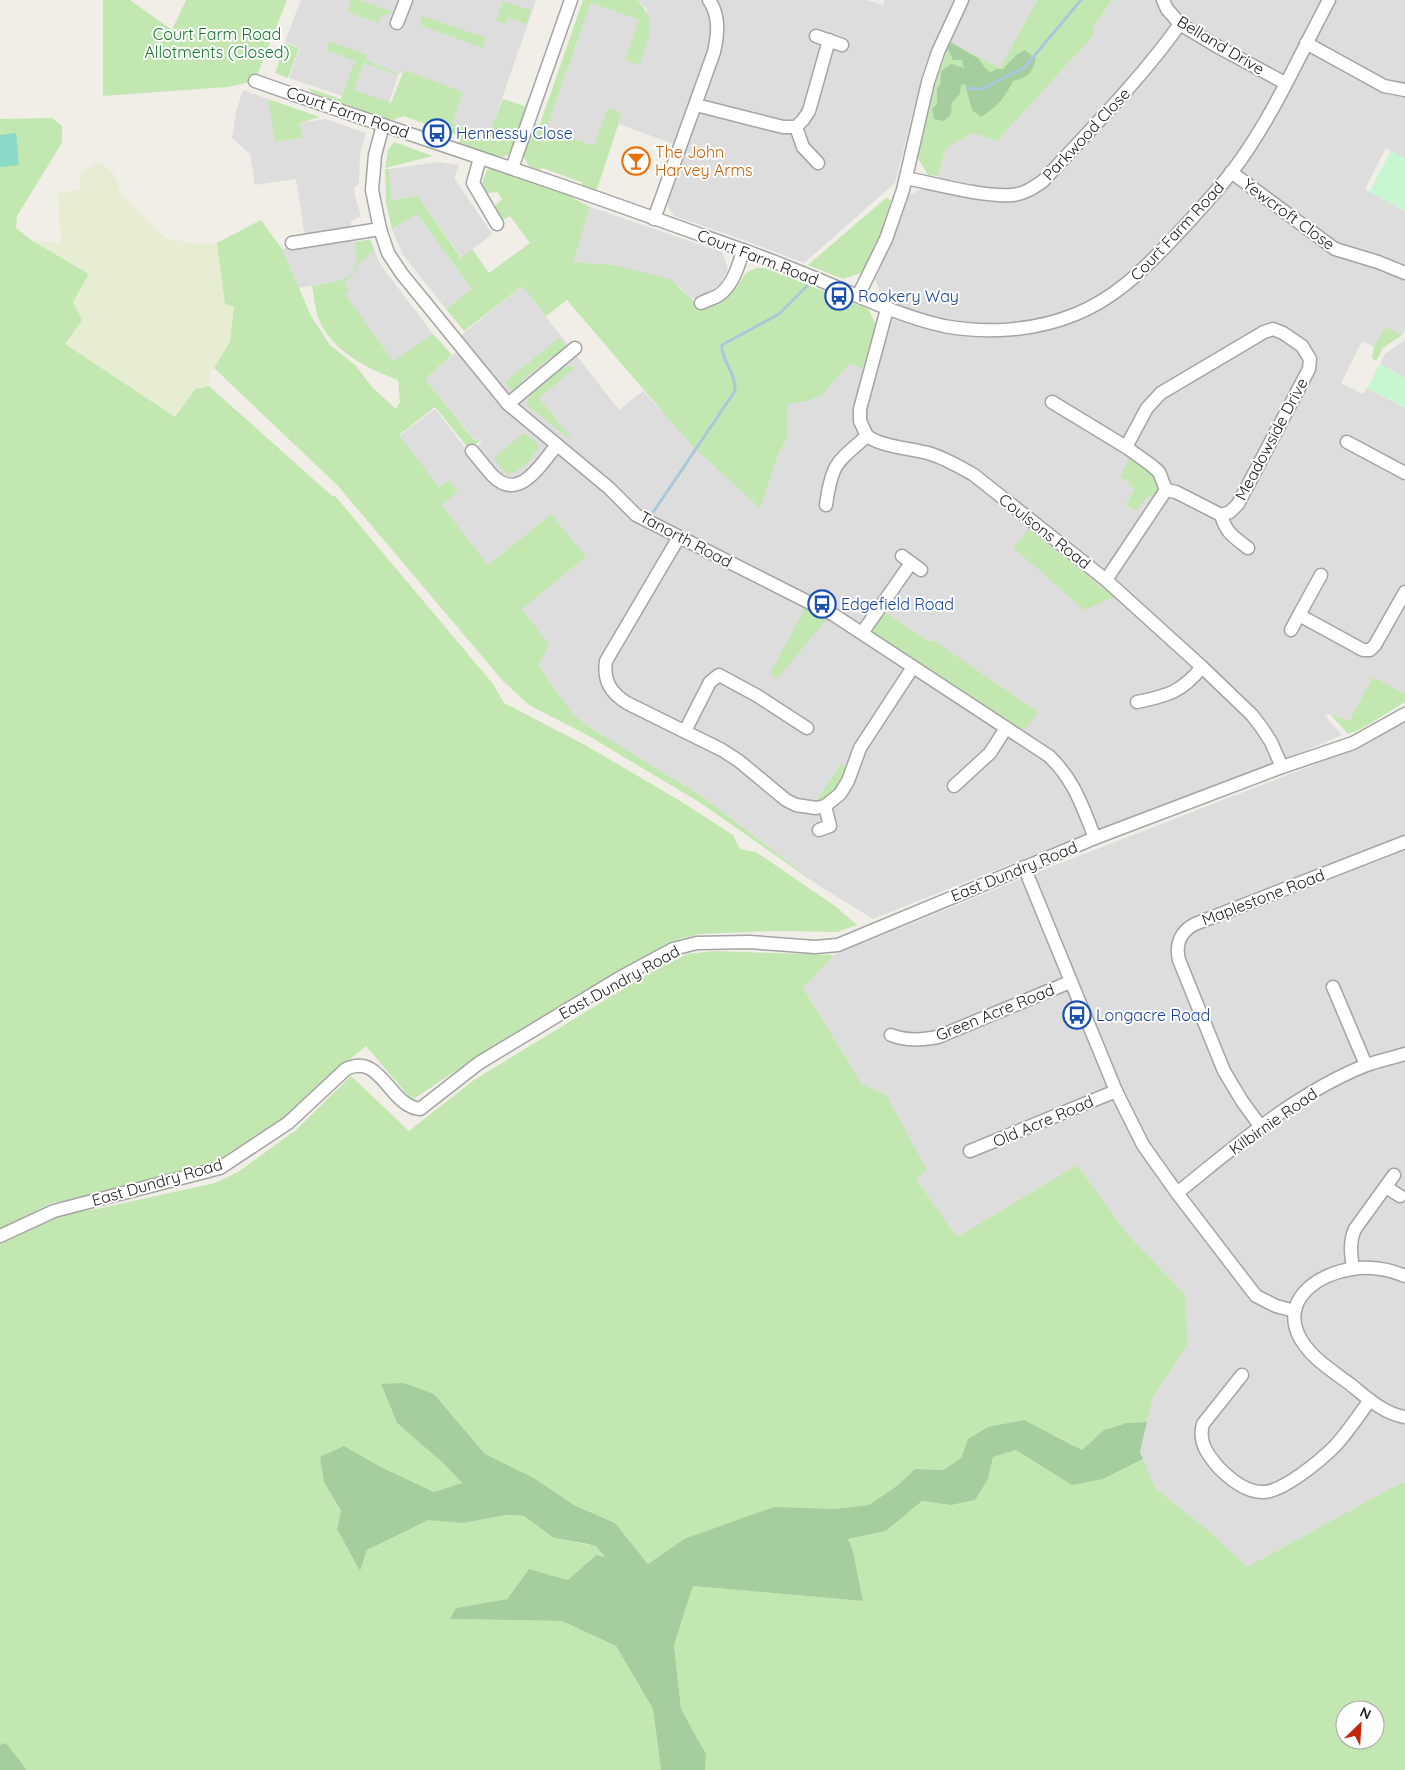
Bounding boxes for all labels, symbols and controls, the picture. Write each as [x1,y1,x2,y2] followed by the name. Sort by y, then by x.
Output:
[1174,11,1268,79] street label: Belland Drive
[145,24,290,62] park label: Court Farm Road Allotments (Closed)
[284,82,412,142] street label: Court Farm Road
[1038,83,1134,185] street label: Parkwood Close
[422,118,452,148] bus stop icon: Hennessy Close
[456,123,573,143] place label: Hennessy Close
[655,142,753,180] place label: The John Harvey Arms
[621,146,651,176] bar icon: The John Harvey Arms
[1239,174,1339,254] street label: Yewcroft Close
[1126,177,1228,285] street label: Court Farm Road
[694,225,822,289] street label: Court Farm Road
[824,281,854,311] bus stop icon: Rookery Way
[858,286,959,306] place label: Rookery Way
[1230,374,1312,504] street label: Meadowside Drive
[995,489,1095,573] street label: Coulsons Road
[637,506,735,572] street label: Tanorth Road
[807,589,837,619] bus stop icon: Edgefield Road
[841,594,954,614] place label: Edgefield Road
[948,836,1080,906] street label: East Dundry Road
[1199,864,1327,930] street label: Maplestone Road
[555,941,683,1023] street label: East Dundry Road
[933,979,1057,1045] street label: Green Acre Road
[1062,1000,1092,1030] bus stop icon: Longacre Road
[1096,1005,1210,1025] place label: Longacre Road
[1225,1083,1321,1159] street label: Kilbirnie Road
[990,1091,1096,1151] street label: Old Acre Road
[89,1154,225,1210] street label: East Dundry Road
[1335,1700,1385,1750] north arrow
[1357,1703,1374,1724] text: N

